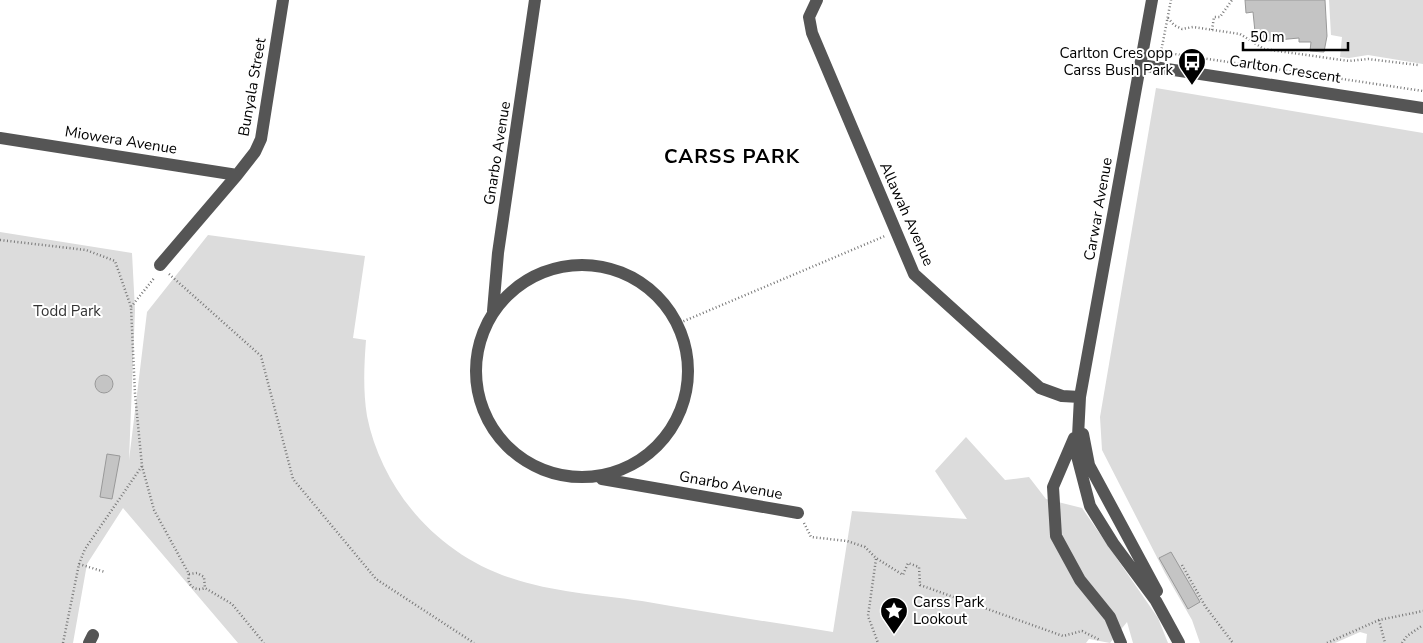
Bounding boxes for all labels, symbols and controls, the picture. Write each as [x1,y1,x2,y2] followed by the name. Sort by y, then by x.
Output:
[1243,20,1348,52] scale bar
[1250,27,1285,47] text: 50 m
[233,35,271,138] street label: Bunyala Street
[1059,43,1173,80] place label: Carlton Cres opp Carss Bush Park
[1177,47,1207,86] bus stop icon: Carlton Cres opp Carss Bush Park
[1228,50,1343,88] street label: Carlton Crescent
[479,100,515,206] street label: Gnarbo Avenue
[64,121,178,159] street label: Miowera Avenue
[664,143,800,170] district label: CARSS PARK
[1079,156,1117,262] street label: Carwar Avenue
[875,159,939,269] street label: Allawah Avenue
[33,301,101,321] park label: Todd Park
[678,466,784,504] street label: Gnarbo Avenue
[913,592,985,629] place label: Carss Park Lookout
[879,596,909,635] place icon: Carss Park Lookout

